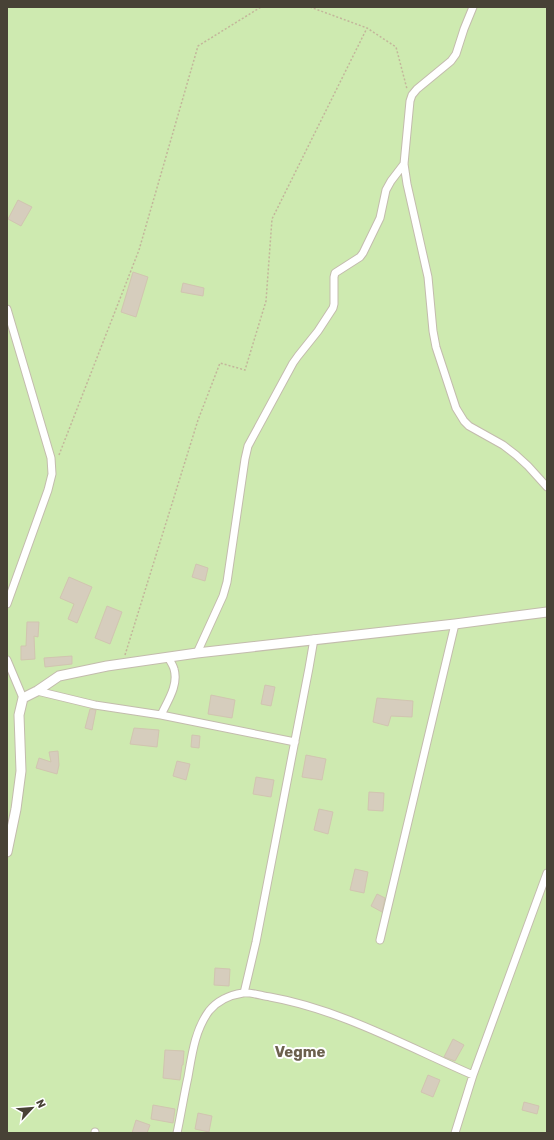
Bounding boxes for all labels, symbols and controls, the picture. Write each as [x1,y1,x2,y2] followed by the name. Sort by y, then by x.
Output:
[275,1043,325,1061] district label: Vegme
[12,1088,52,1128] north arrow
[33,1097,48,1110] text: N

